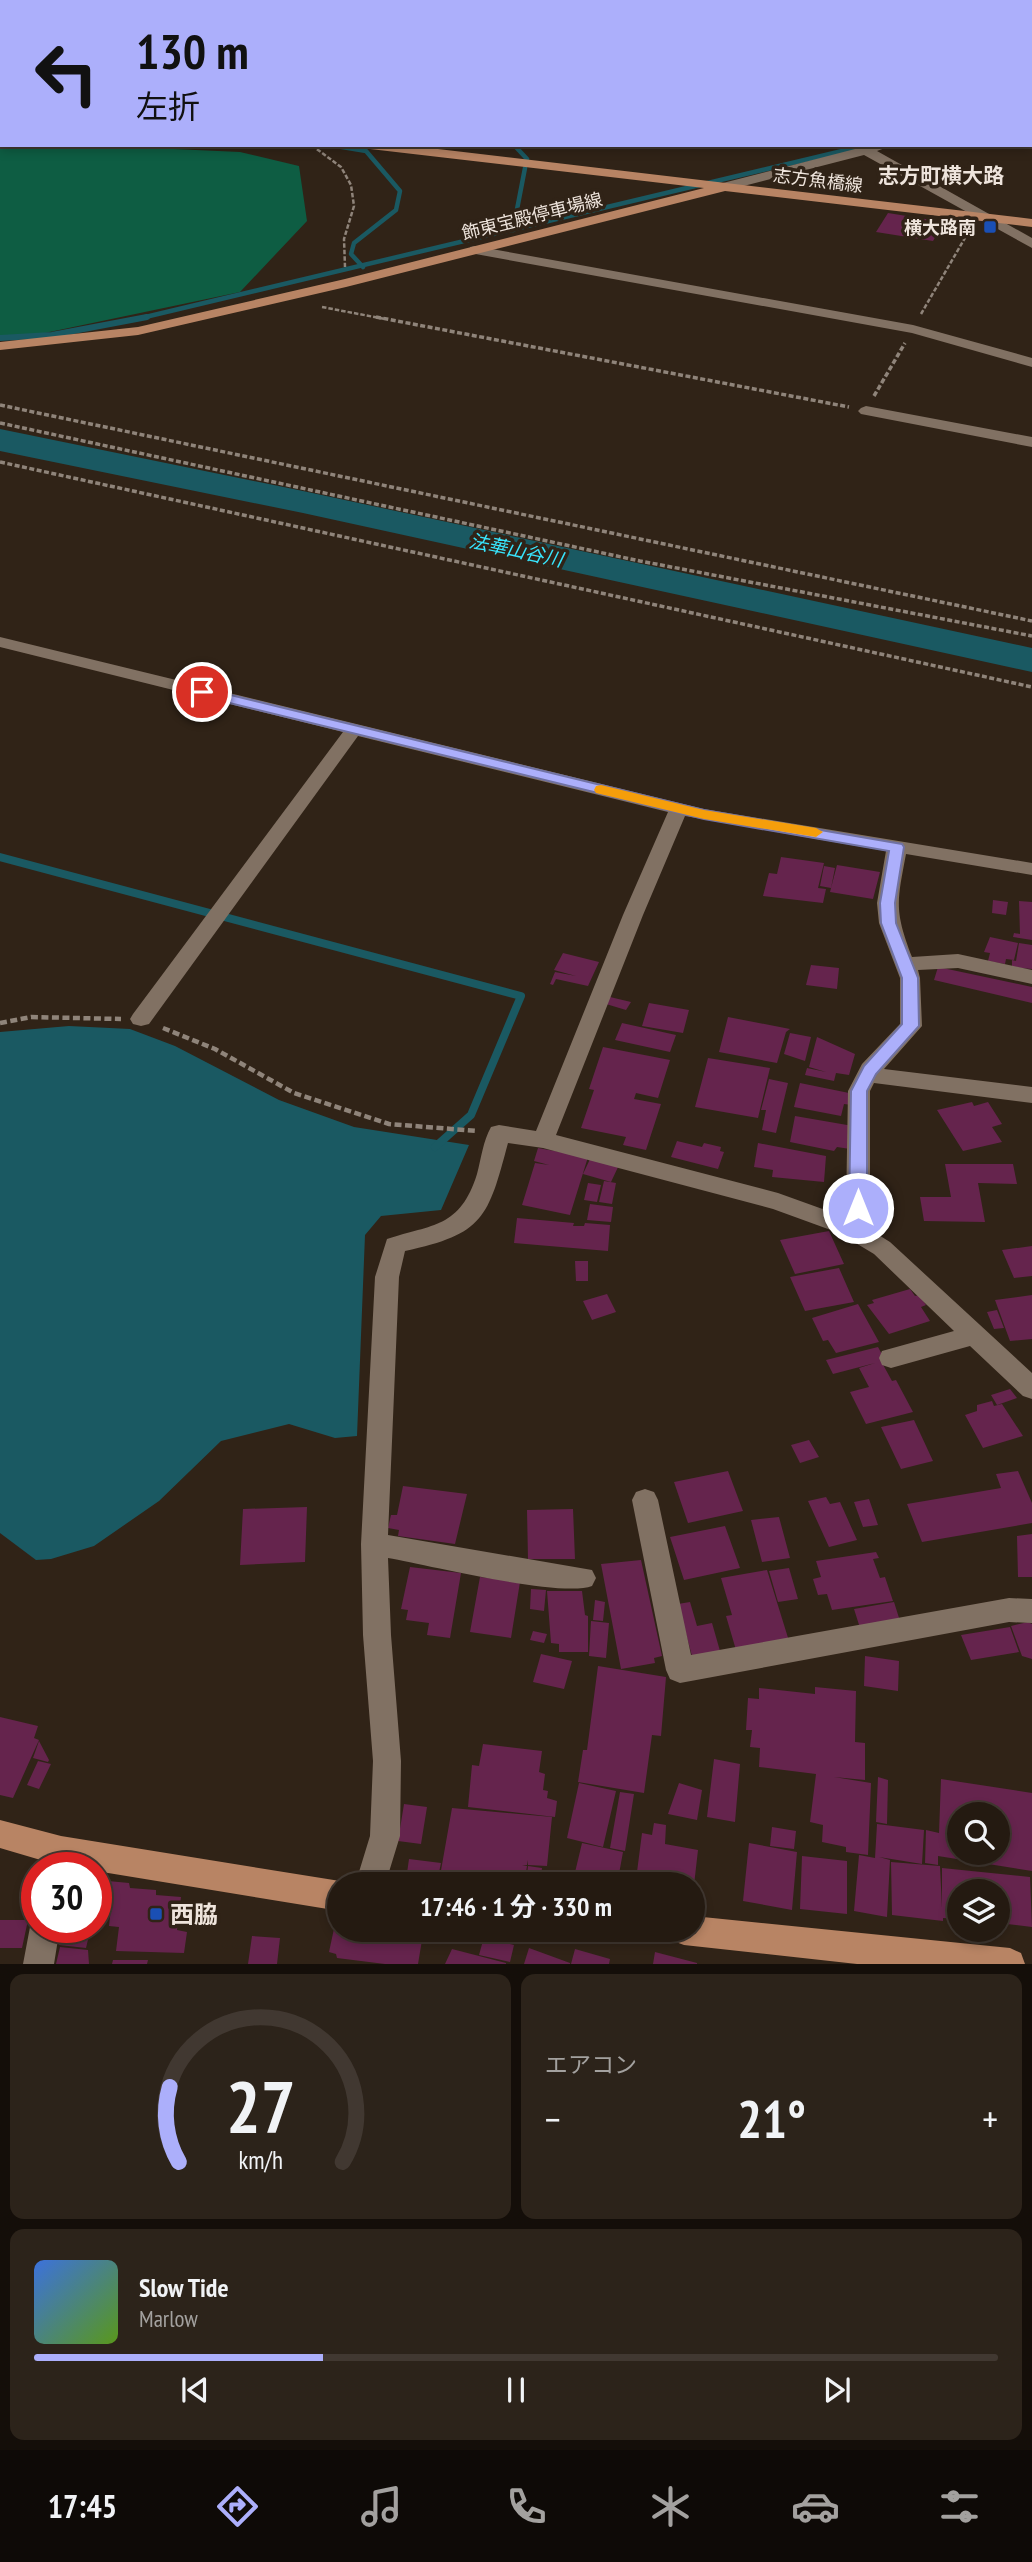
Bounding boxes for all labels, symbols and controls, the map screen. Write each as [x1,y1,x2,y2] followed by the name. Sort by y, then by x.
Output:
[136,19,249,83] text: 130 m
[21,28,112,119] icon: left
[136,85,200,127] text: 左折
[878,162,1004,189] district label: 志方町横大路
[772,163,864,197] street label: 志方魚橋線
[459,187,605,245] street label: 飾東宝殿停車場線
[904,216,976,239] place label: 横大路南
[982,219,998,235] marker: 横大路南
[467,528,567,572] water label: 法華山谷川
[172,662,232,722] pin
[183,673,221,711] icon: arrive
[821,1171,895,1245] position arrow
[947,1802,1010,1942] map controls
[947,1802,1010,1865] button: search
[21,1852,112,1943] speed limit sign: 30
[947,1879,1010,1942] button: layers
[420,1890,612,1923] text: 17:46 · 1 分 · 330 m
[170,1899,218,1930] place label: 西脇
[148,1906,164,1922] marker: 西脇
[545,2050,637,2079] text: エアコン
[226,2059,295,2153] text: 27
[737,2085,806,2152] text: 21°
[545,2094,561,2143] text: −
[982,2094,998,2143] text: +
[238,2144,283,2176] text: km/h
[139,2271,229,2304] text: Slow Tide
[139,2304,198,2333] text: Marlow
[176,2371,214,2409] icon: previous
[497,2371,535,2409] icon: pause
[818,2371,856,2409] icon: next
[213,2482,262,2531] icon: directions
[357,2482,406,2531] icon: music
[502,2482,551,2531] icon: phone
[646,2482,695,2531] icon: climate
[791,2482,840,2531] icon: car
[935,2482,984,2531] icon: filters
[48,2485,117,2527] text: 17:45

